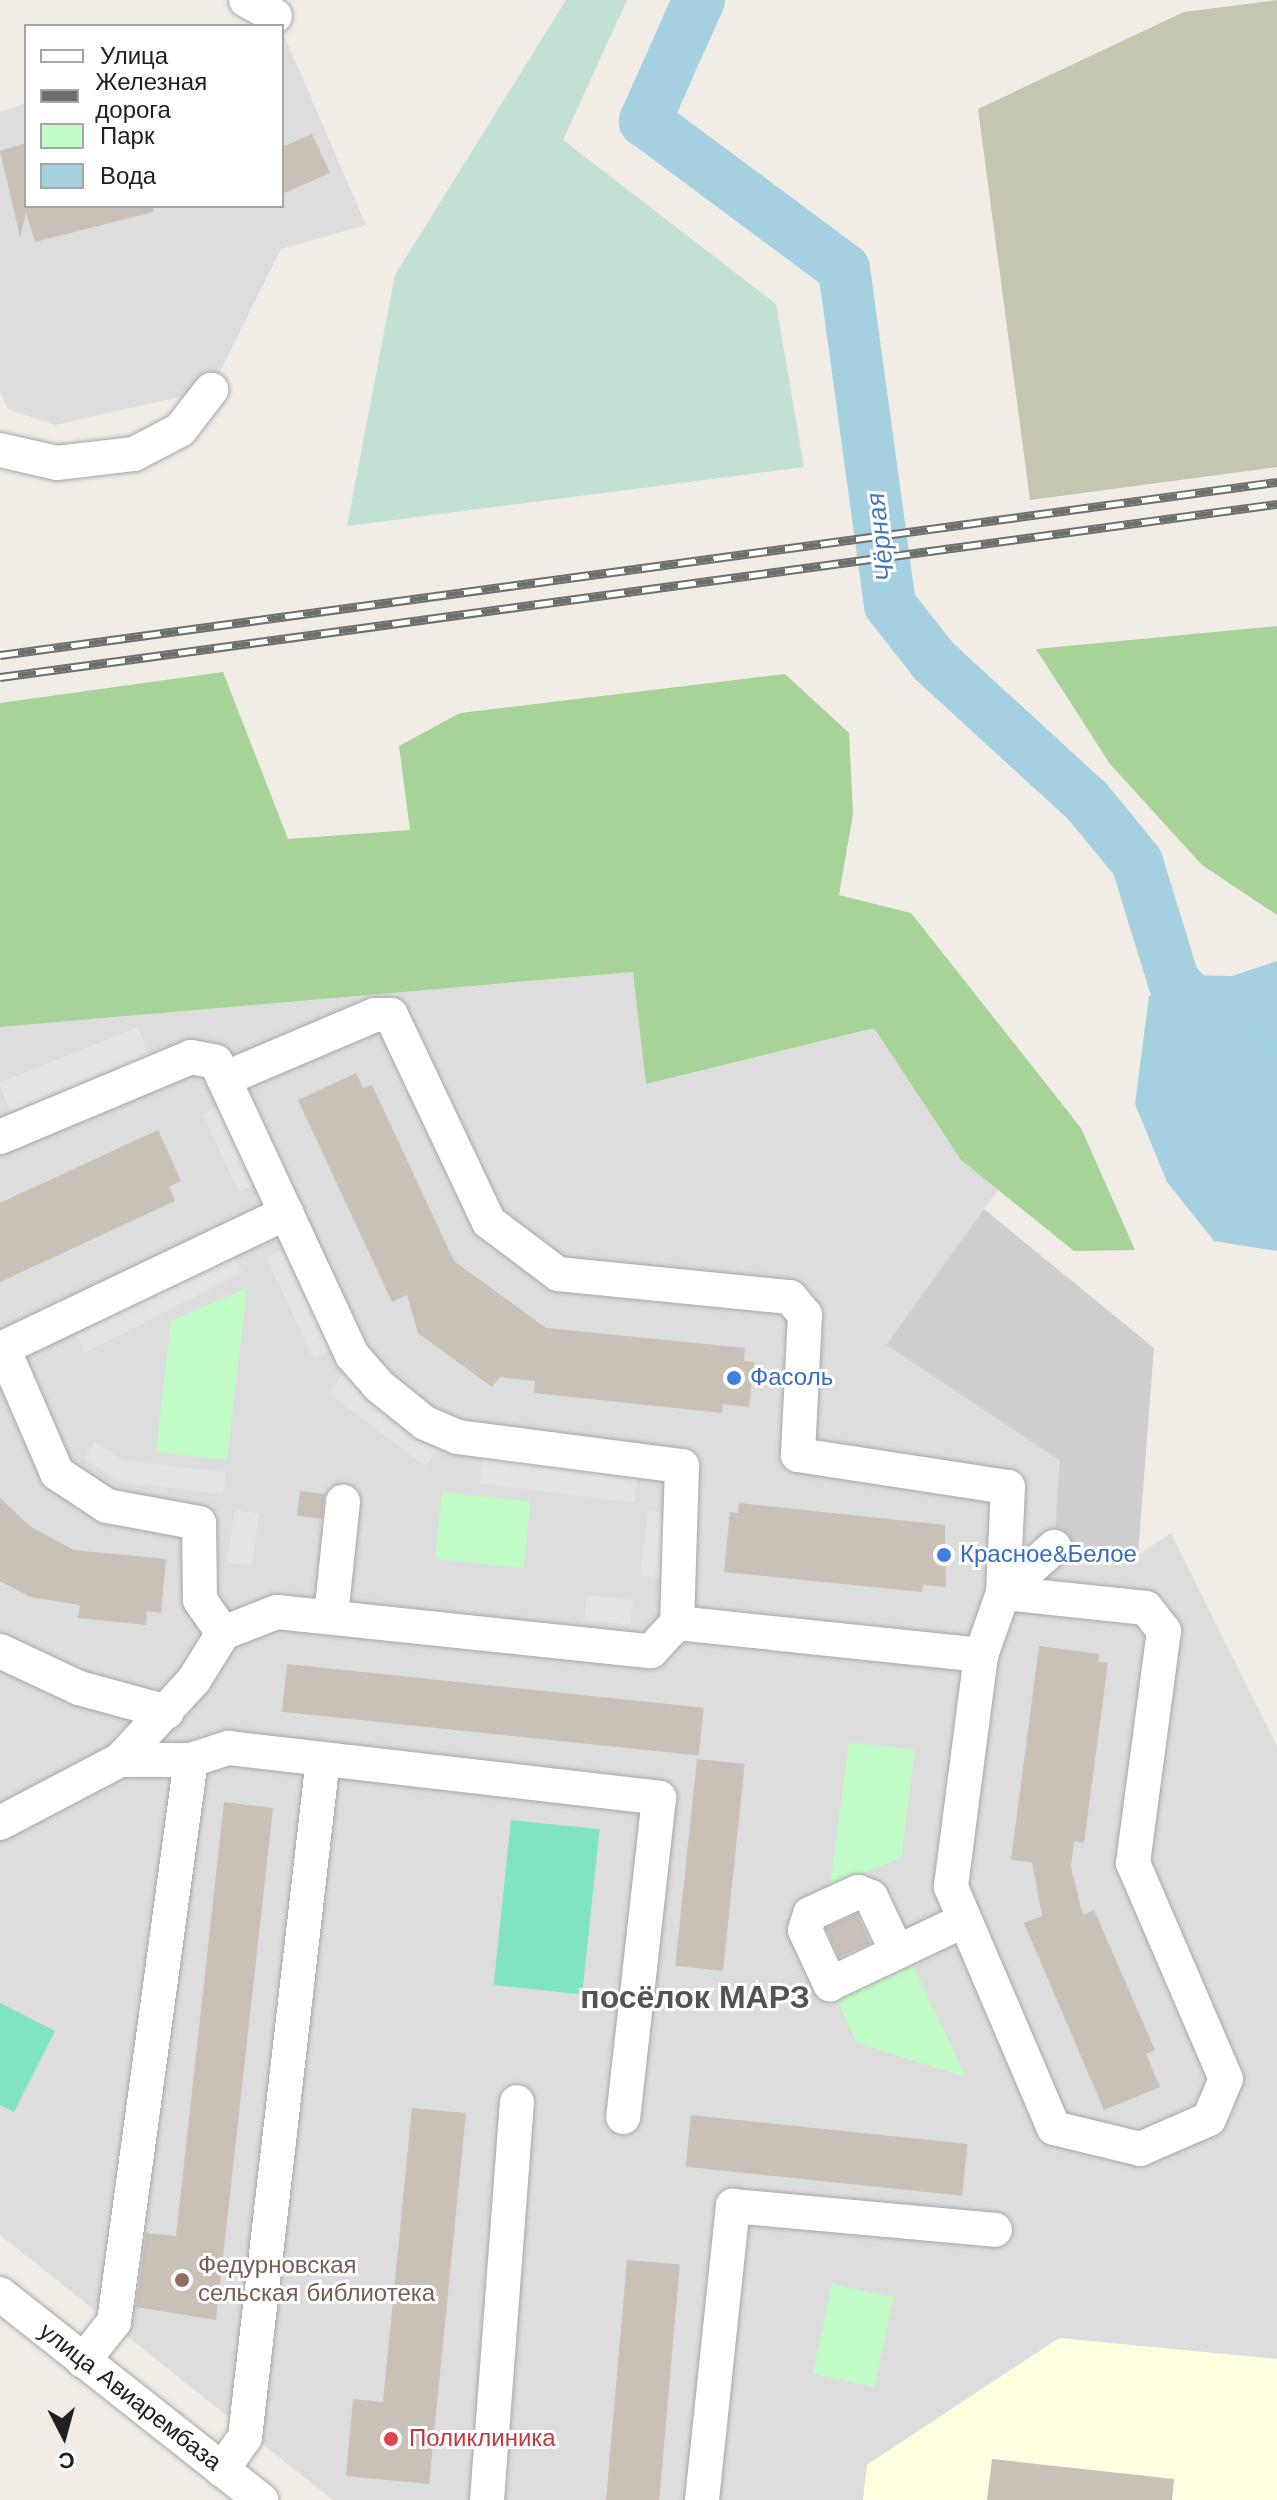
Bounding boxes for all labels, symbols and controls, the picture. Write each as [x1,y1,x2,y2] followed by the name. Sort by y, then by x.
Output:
[24,24,284,208] legend
[100,42,168,70] text: Улица
[95,68,207,124] text: Железная дорога
[100,122,154,150] text: Парк
[100,162,156,190] text: Вода
[860,491,902,583] water label: Чёрная
[750,1364,833,1392] place label: Фасоль
[725,1369,743,1387] marker: Фасоль
[960,1541,1137,1569] place label: Красное&Белое
[935,1546,953,1564] marker: Красное&Белое
[580,1978,810,2016] district label: посёлок МАРЗ
[198,2252,435,2308] place label: Федурновская сельская библиотека
[173,2271,191,2289] marker: Федурновская сельская библиотека
[33,2317,227,2477] street label: улица Авиарембаза
[24,2396,104,2476] north arrow
[409,2425,556,2453] place label: Поликлиника
[380,2428,402,2450] marker: Поликлиника
[57,2447,76,2474] text: С

